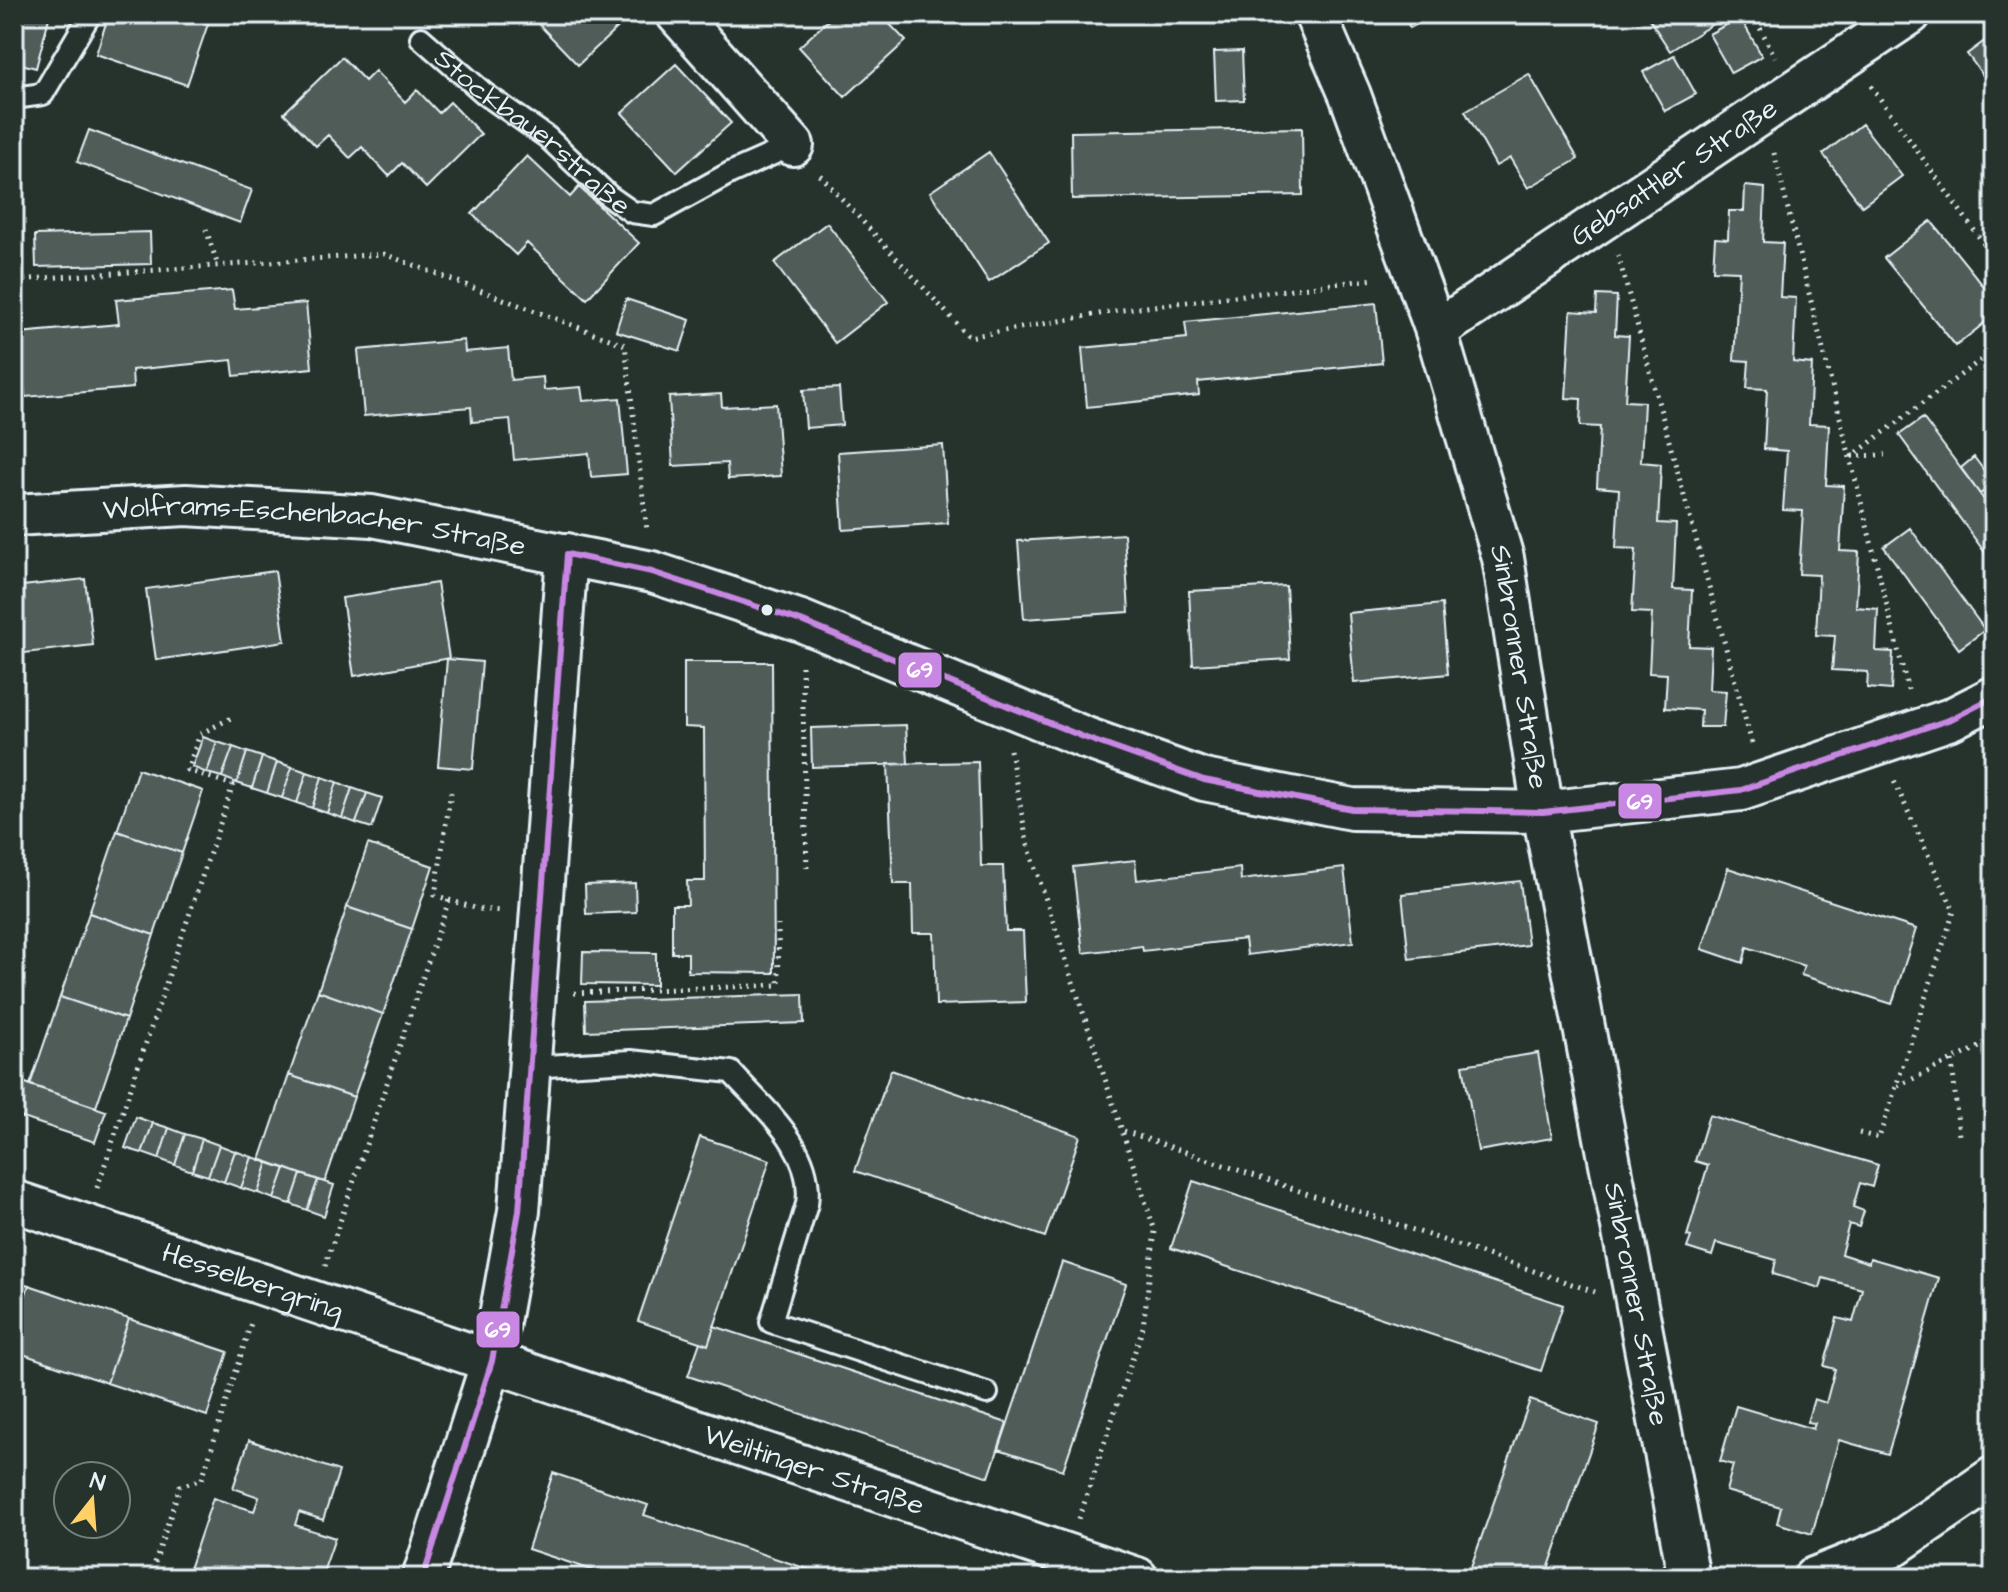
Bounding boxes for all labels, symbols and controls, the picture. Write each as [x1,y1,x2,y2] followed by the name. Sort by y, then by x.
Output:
[426,39,639,225] street label: Stockbauerstraße
[1562,89,1785,255] street label: Gebsattler Straße
[102,485,529,566] street label: Wolframs-Eschenbacher Straße
[1480,539,1559,792] street label: Sinbronner Straße
[759,602,775,618] unlabelled marker
[897,651,943,689] line badge: 69
[907,655,933,686] text: 69
[1617,782,1663,820] line badge: 69
[1627,787,1653,818] text: 69
[1594,1179,1679,1429] street label: Sinbronner Straße
[157,1233,349,1331] street label: Hesselbergring
[475,1310,521,1349] line badge: 69
[485,1315,511,1346] text: 69
[699,1415,929,1525] street label: Weiltinger Straße
[52,1460,132,1540] north arrow
[86,1465,109,1499] text: N

